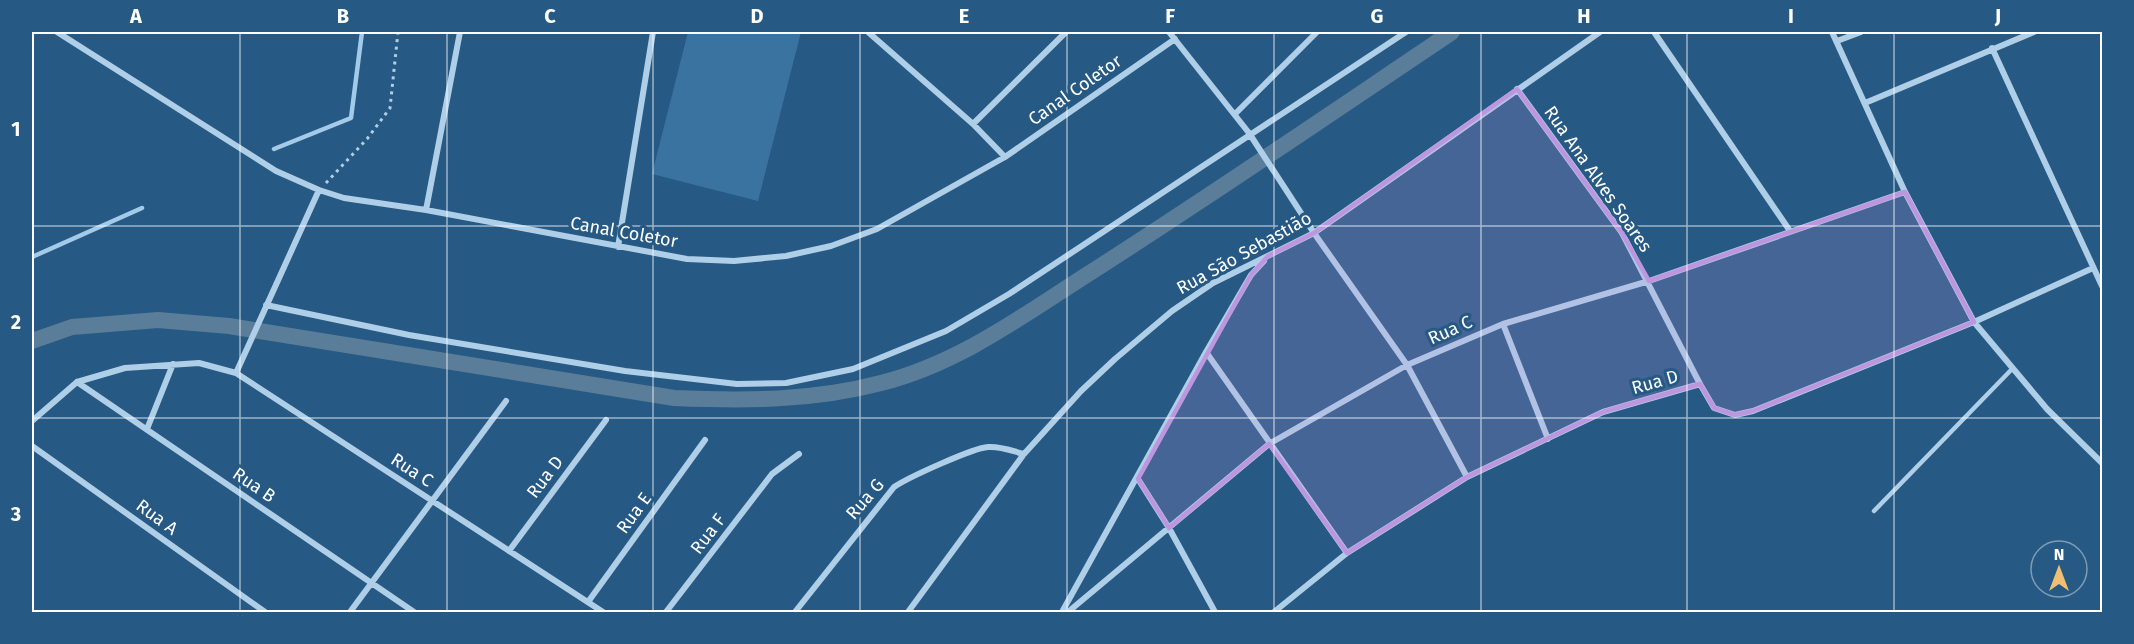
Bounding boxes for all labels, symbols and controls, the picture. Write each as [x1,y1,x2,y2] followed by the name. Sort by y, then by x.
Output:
[129,4,143,28] text: A
[337,4,349,28] text: B
[544,4,556,28] text: C
[750,4,764,28] text: D
[959,4,969,28] text: E
[1165,4,1175,28] text: F
[1371,4,1383,28] text: G
[1577,4,1591,28] text: H
[1788,4,1794,28] text: I
[1994,4,2001,28] text: J
[1024,50,1126,130] street label: Canal Coletor
[1539,102,1657,256] street label: Rua Ana Alves Soares
[11,117,21,141] text: 1
[1173,207,1315,299] street label: Rua São Sebastião
[569,212,680,252] street label: Canal Coletor
[11,310,21,334] text: 2
[1425,311,1475,349] street label: Rua C
[1629,365,1681,399] street label: Rua D
[387,448,437,492] street label: Rua C
[522,451,568,503] street label: Rua D
[228,463,280,507] street label: Rua B
[841,474,889,524] street label: Rua G
[612,488,656,538] street label: Rua E
[132,495,183,540] street label: Rua A
[10,502,21,526] text: 3
[686,509,730,559] street label: Rua F
[2029,539,2089,599] north arrow
[2054,545,2064,564] text: N

